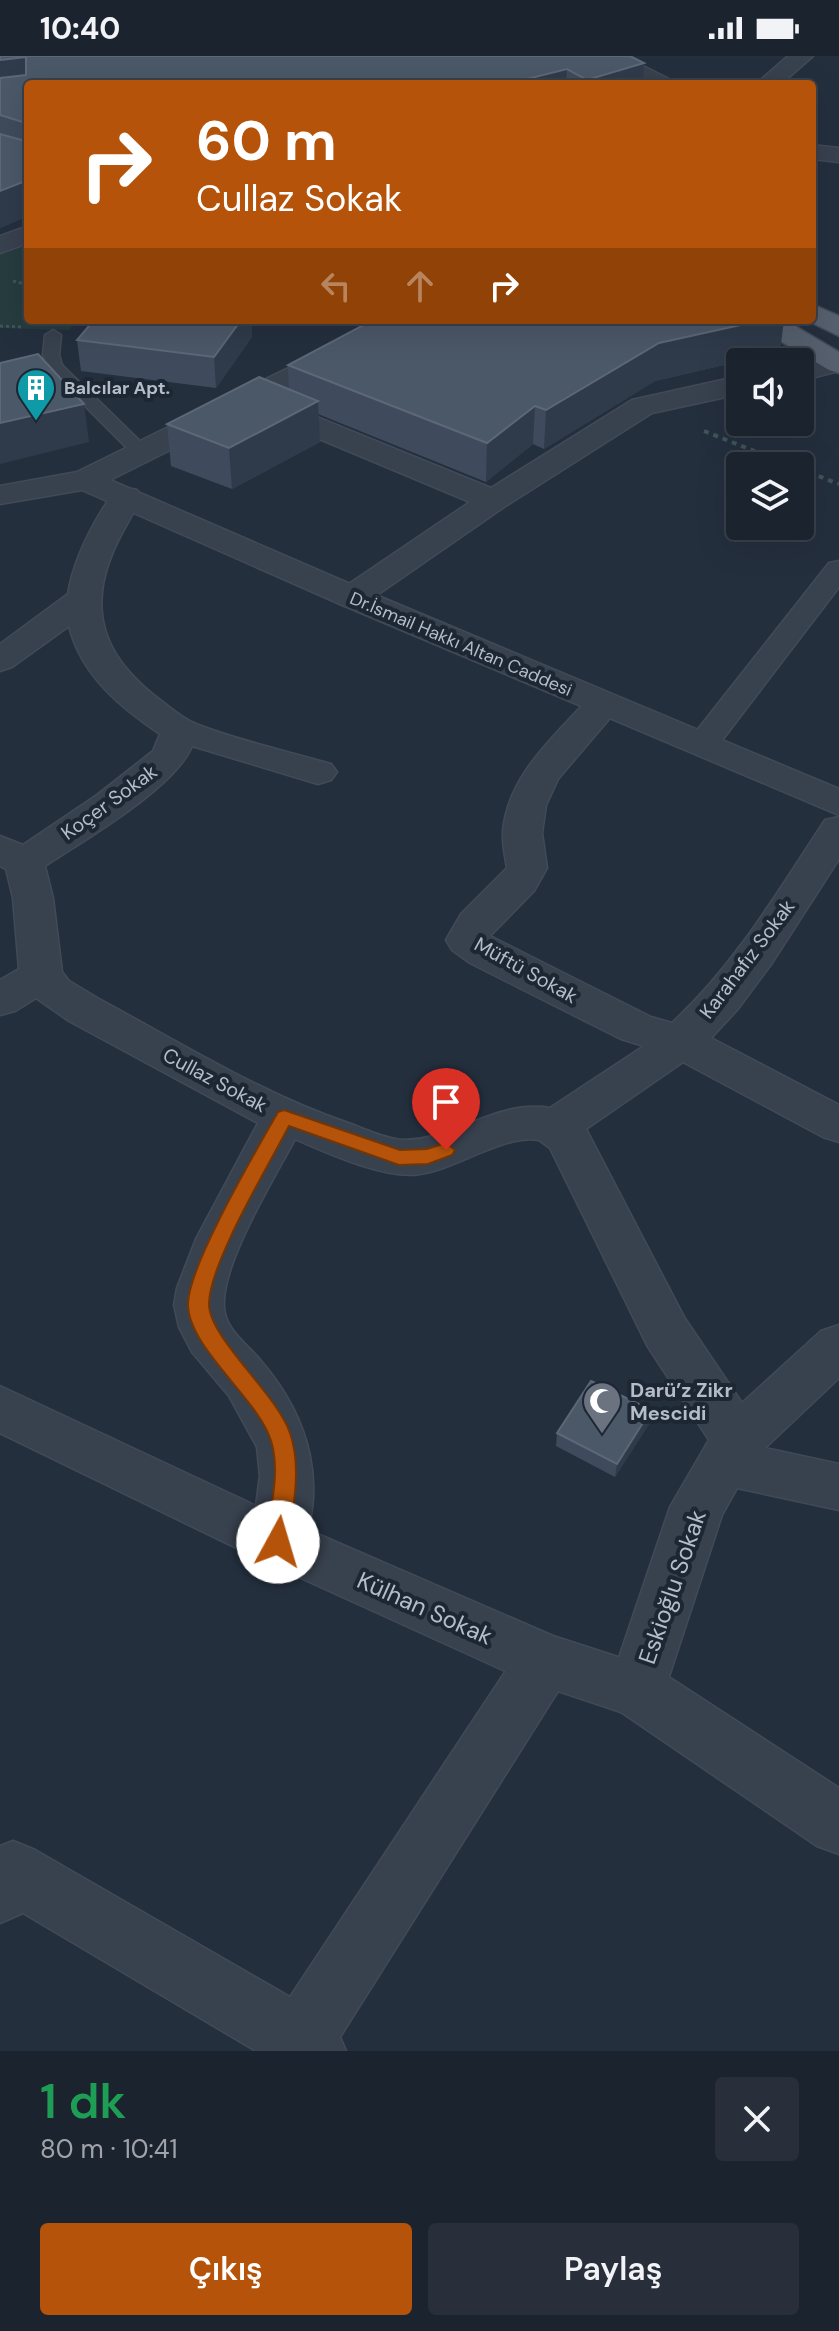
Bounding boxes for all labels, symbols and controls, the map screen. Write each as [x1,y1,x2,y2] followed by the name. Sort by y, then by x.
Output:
[40,9,120,48] text: 10:40
[196,104,337,177] text: 60 m
[64,112,168,216] icon: right
[196,175,402,222] text: Cullaz Sokak
[314,264,358,308] icon: left
[398,264,442,308] icon: ahead
[482,264,526,308] icon: right
[726,348,814,540] map controls
[726,348,814,436] button: sound
[15,367,57,422] building icon: Balcılar Apt.
[64,376,170,400] place label: Balcılar Apt.
[726,452,814,540] button: layers
[346,586,576,702] street label: Dr.İsmail Hakkı Altan Caddesi
[56,758,162,846] street label: Koçer Sokak
[694,894,800,1024] street label: Karahafız Sokak
[470,931,582,1009] street label: Müftü Sokak
[158,1042,272,1118] street label: Cullaz Sokak
[412,1068,480,1150] pin
[424,1080,468,1124] icon: arrive
[630,1377,733,1426] place label: Darü’z Zikr Mescidi
[581,1380,623,1435] mosque icon: Darü’z Zikr Mescidi
[236,1500,320,1584] position arrow
[631,1506,713,1668] street label: Eskioğlu Sokak
[352,1564,498,1652] street label: Külhan Sokak
[40,2070,126,2133] text: 1 dk
[715,2077,799,2161] button: close
[40,2132,178,2166] text: 80 m · 10:41
[40,2223,412,2315] button: Çıkış
[428,2223,799,2315] button: Paylaş

